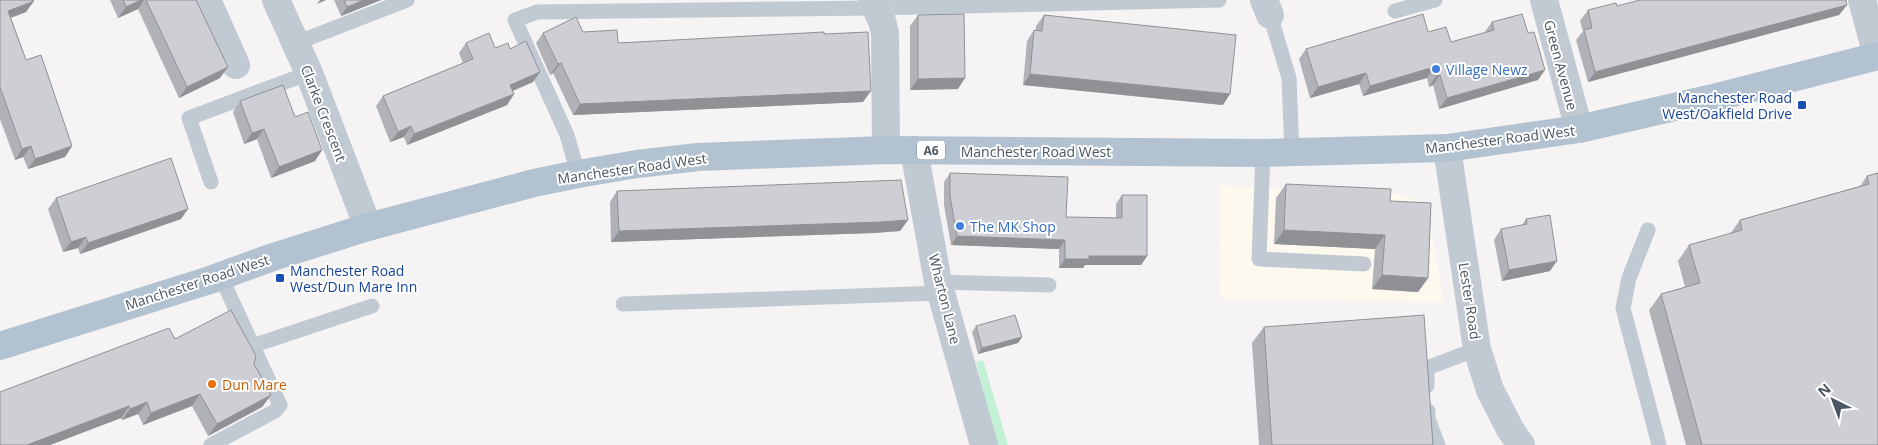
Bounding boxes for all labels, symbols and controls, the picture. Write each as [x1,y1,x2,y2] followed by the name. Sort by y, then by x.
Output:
[1540,18,1582,112] street label: Green Avenue
[1446,60,1528,79] place label: Village Newz
[297,62,351,164] street label: Clarke Crescent
[1430,63,1442,75] marker: Village Newz
[1662,88,1792,123] place label: Manchester Road West/Oakfield Drive
[1796,99,1808,111] marker: Manchester Road West/Oakfield Drive
[1424,120,1576,158] street label: Manchester Road West
[917,140,945,160] road number: A6
[961,142,1111,161] street label: Manchester Road West
[556,148,708,188] street label: Manchester Road West
[970,217,1056,236] place label: The MK Shop
[954,220,966,232] marker: The MK Shop
[122,250,272,314] street label: Manchester Road West
[925,252,965,346] street label: Wharton Lane
[290,261,417,296] place label: Manchester Road West/Dun Mare Inn
[1455,261,1485,341] street label: Lester Road
[274,272,286,284] marker: Manchester Road West/Dun Mare Inn
[222,375,287,394] place label: Dun Mare
[1808,375,1858,425] north arrow
[206,378,218,390] marker: Dun Mare
[1813,379,1835,401] text: N

